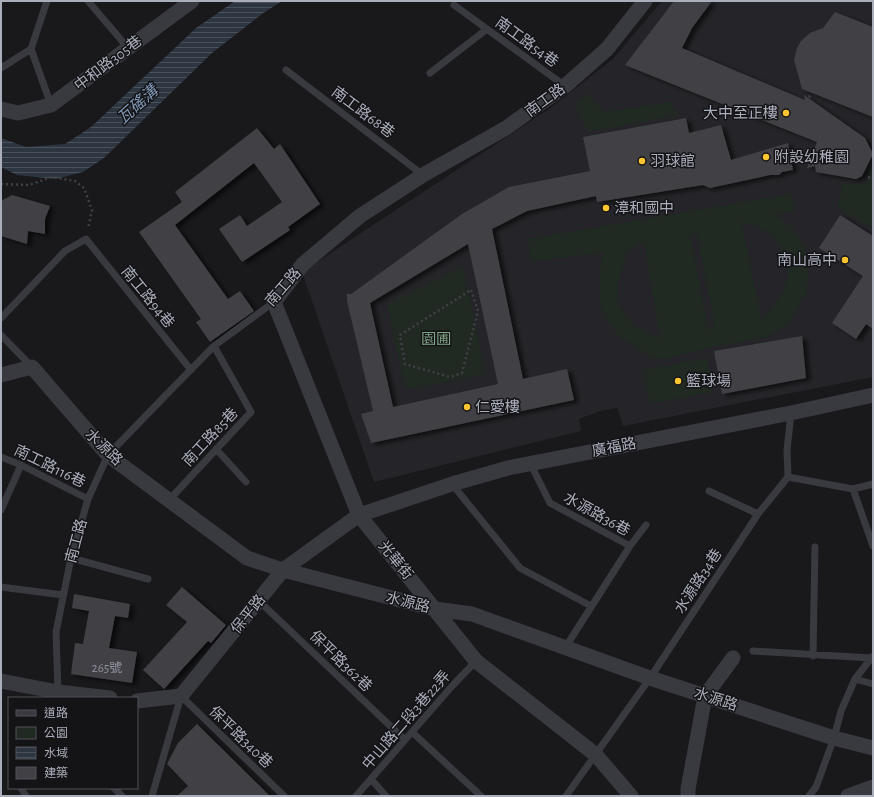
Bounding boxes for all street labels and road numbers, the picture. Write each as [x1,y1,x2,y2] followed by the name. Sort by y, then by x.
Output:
[493,14,561,70] street label: 南工路54巷
[71,32,145,94] street label: 中和路305巷
[522,80,568,120] street label: 南工路
[329,83,397,141] street label: 南工路68巷
[118,263,178,331] street label: 南工路94巷
[262,265,304,309] street label: 南工路
[179,405,241,469] street label: 南工路85巷
[82,426,126,468] street label: 水源路
[590,435,638,459] street label: 廣福路
[12,442,88,490] street label: 南工路116巷
[561,489,633,539] street label: 水源路36巷
[62,517,90,565] street label: 南工路
[376,537,416,583] street label: 光華街
[671,546,725,616] street label: 水源路34巷
[384,589,432,615] street label: 水源路
[228,591,268,637] street label: 保平路
[307,627,375,695] street label: 保平路362巷
[359,668,453,772] street label: 中山路二段3巷22弄
[692,684,740,714] street label: 水源路
[206,703,276,771] street label: 保平路340巷

